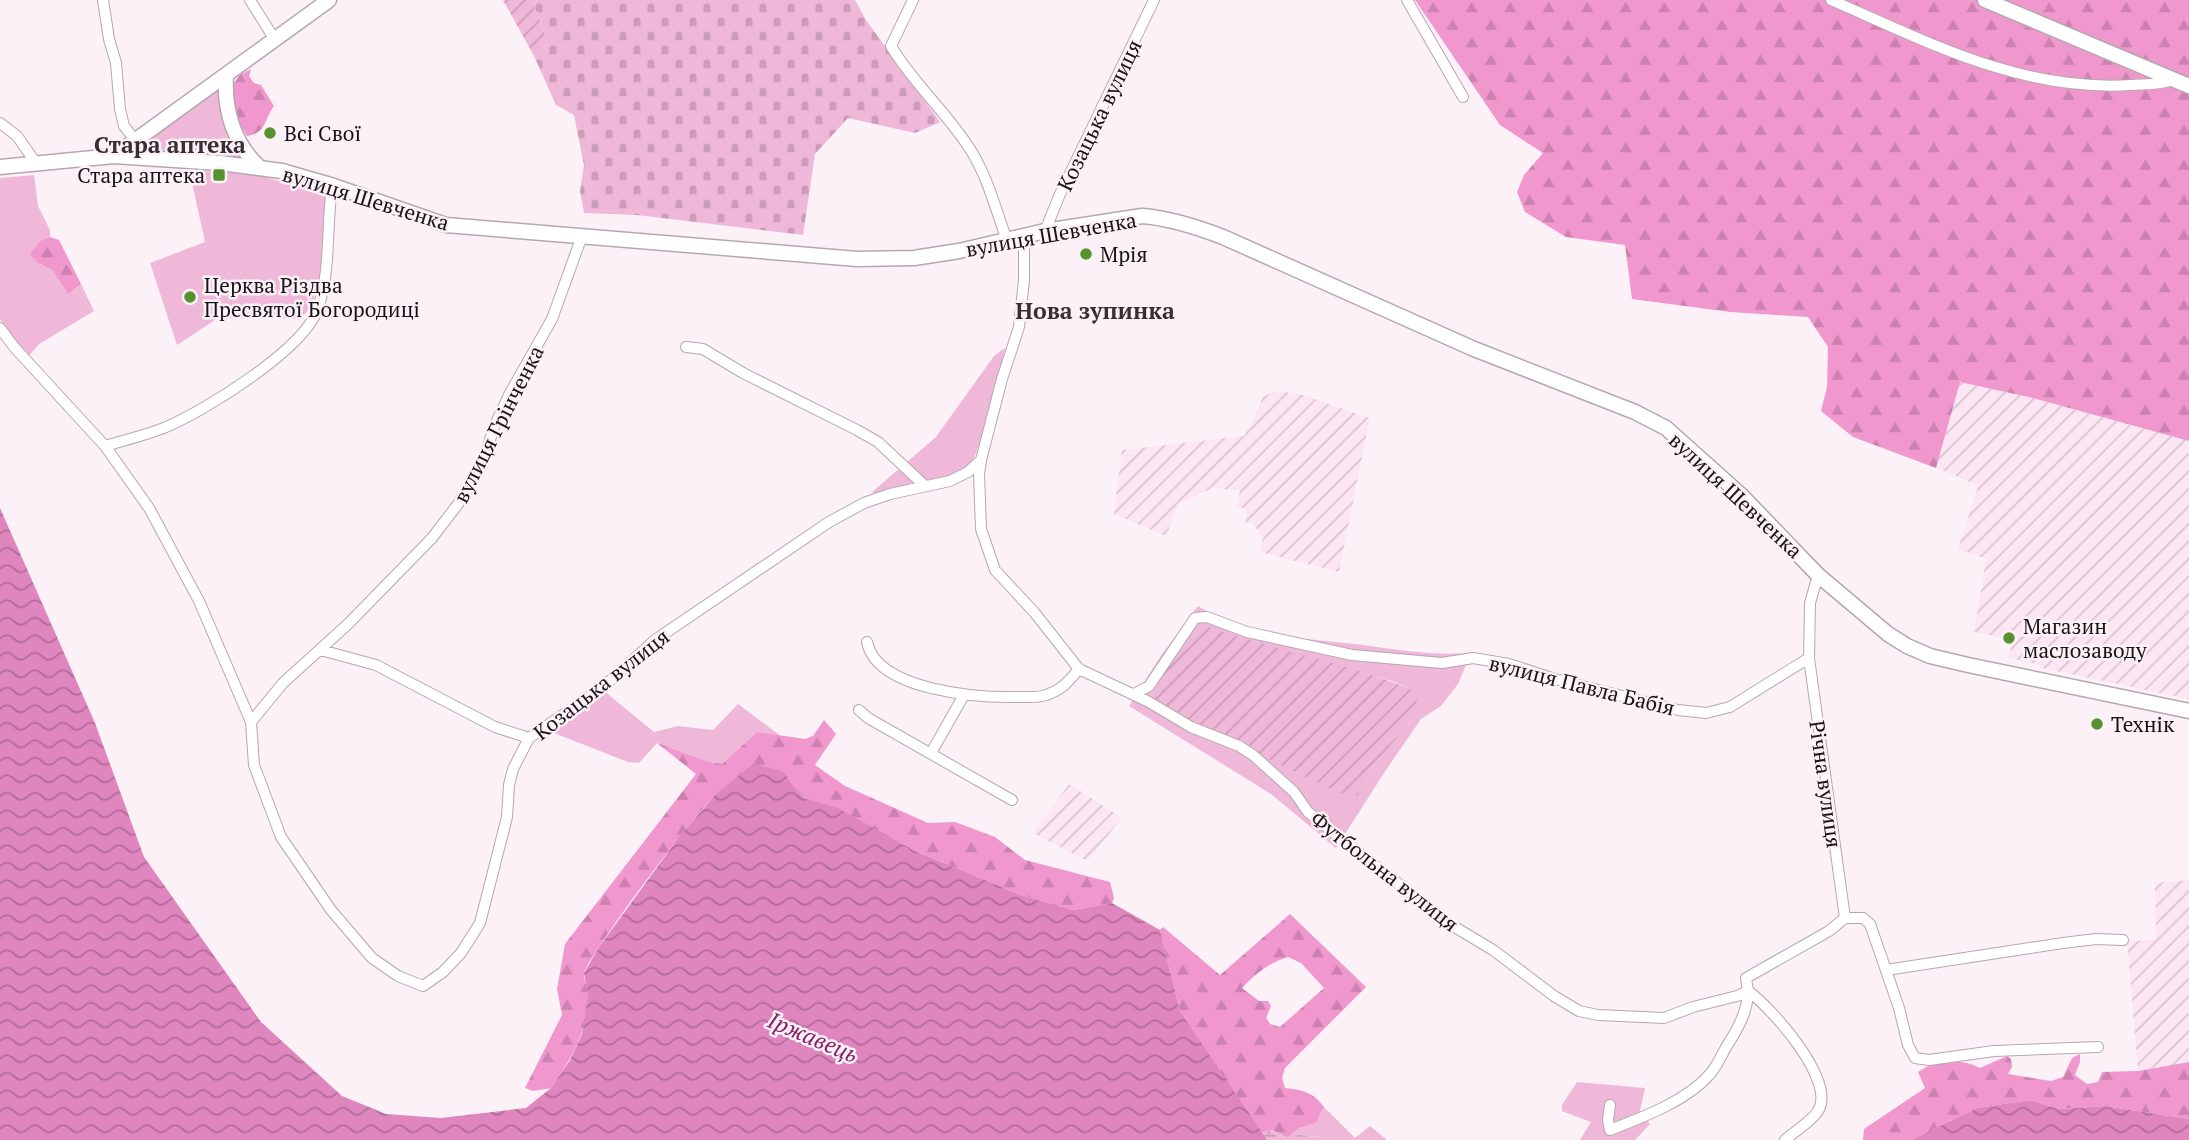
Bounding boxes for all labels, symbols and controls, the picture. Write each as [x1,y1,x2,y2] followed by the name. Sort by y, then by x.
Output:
[1050,35,1148,195] street label: Козацька вулиця
[284,119,362,147] place label: Всі Свої
[262,125,278,141] marker: Всі Свої
[94,129,246,160] district label: Стара аптека
[279,159,453,237] street label: вулиця Шевченка
[77,161,205,189] place label: Стара аптека
[211,167,227,183] marker: Стара аптека
[963,205,1139,263] street label: вулиця Шевченка
[1100,240,1148,268] place label: Мрія
[1078,246,1094,262] marker: Мрія
[204,271,420,323] place label: Церква Різдва Пресвятої Богородиці
[182,289,198,305] marker: Церква Різдва Пресвятої Богородиці
[1015,295,1175,326] district label: Нова зупинка
[446,340,550,507] street label: вулиця Грінченка
[1663,426,1809,564] street label: вулиця Шевченка
[2023,612,2147,664] place label: Магазин маслозаводу
[527,622,675,746] street label: Козацька вулиця
[2001,630,2017,646] marker: Магазин маслозаводу
[1486,648,1678,722] street label: вулиця Павла Бабія
[2111,710,2175,738] place label: Технік
[2089,716,2105,732] marker: Технік
[1803,718,1849,850] street label: Річна вулиця
[1305,805,1465,937] street label: Футбольна вулиця
[762,1004,863,1070] water label: Іржавець

